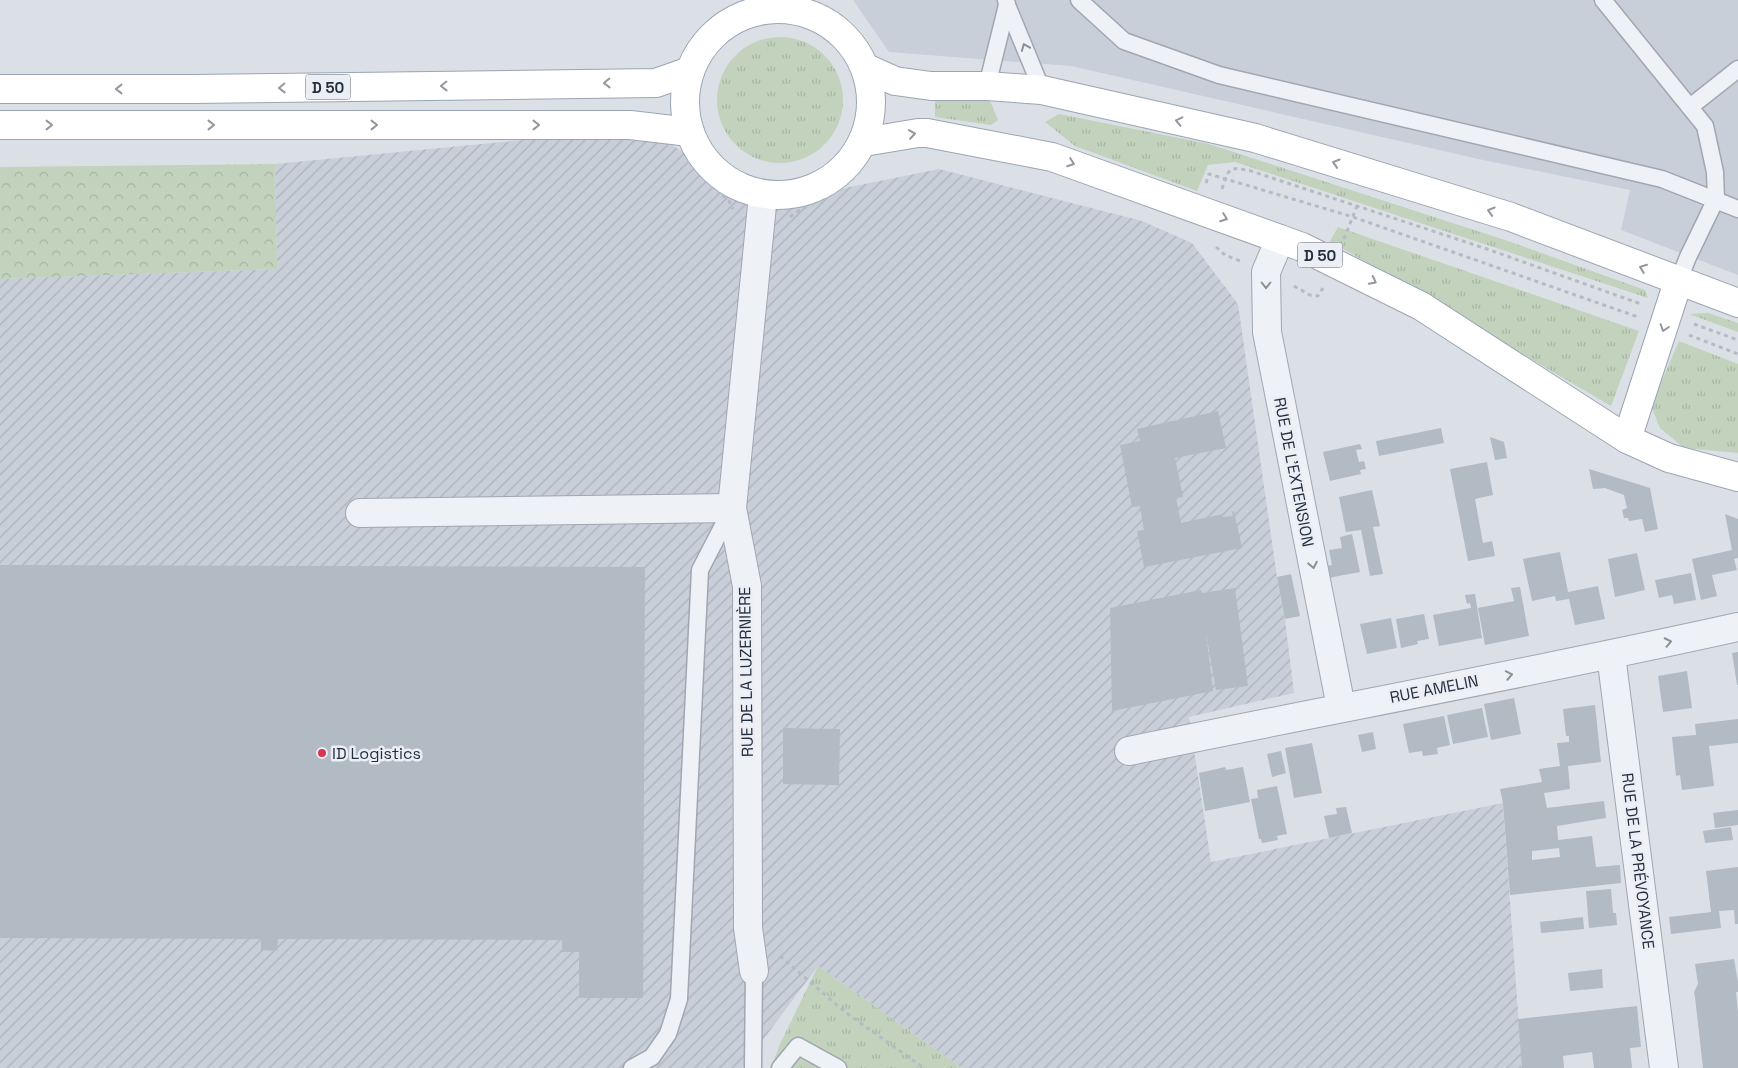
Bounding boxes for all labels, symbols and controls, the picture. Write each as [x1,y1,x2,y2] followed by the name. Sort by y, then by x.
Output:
[1021,44,1031,52] one-way arrow
[306,74,350,100] road number: D 50
[603,78,611,89] one-way arrow
[440,80,448,91] one-way arrow
[278,82,286,93] one-way arrow
[115,84,123,94] one-way arrow
[1175,116,1183,127] one-way arrow
[45,120,53,130] one-way arrow
[208,120,215,130] one-way arrow
[370,120,378,130] one-way arrow
[532,120,540,130] one-way arrow
[908,129,916,140] one-way arrow
[1066,157,1075,167] one-way arrow
[1332,158,1341,168] one-way arrow
[1487,206,1496,216] one-way arrow
[1219,212,1228,222] one-way arrow
[1298,242,1342,268] road number: D 50
[1639,264,1648,274] one-way arrow
[1368,275,1377,285] one-way arrow
[1261,281,1271,289] one-way arrow
[1660,324,1670,332] one-way arrow
[1269,395,1319,549] street label: RUE DE L'EXTENSION
[1307,561,1317,569] one-way arrow
[734,587,758,757] street label: RUE DE LA LUZERNIÈRE
[1664,637,1673,648] one-way arrow
[1388,670,1480,708] street label: RUE AMELIN
[1505,670,1514,680] one-way arrow
[332,743,421,764] place label: ID Logistics
[316,747,328,759] marker: ID Logistics
[1617,772,1659,950] street label: RUE DE LA PRÉVOYANCE

